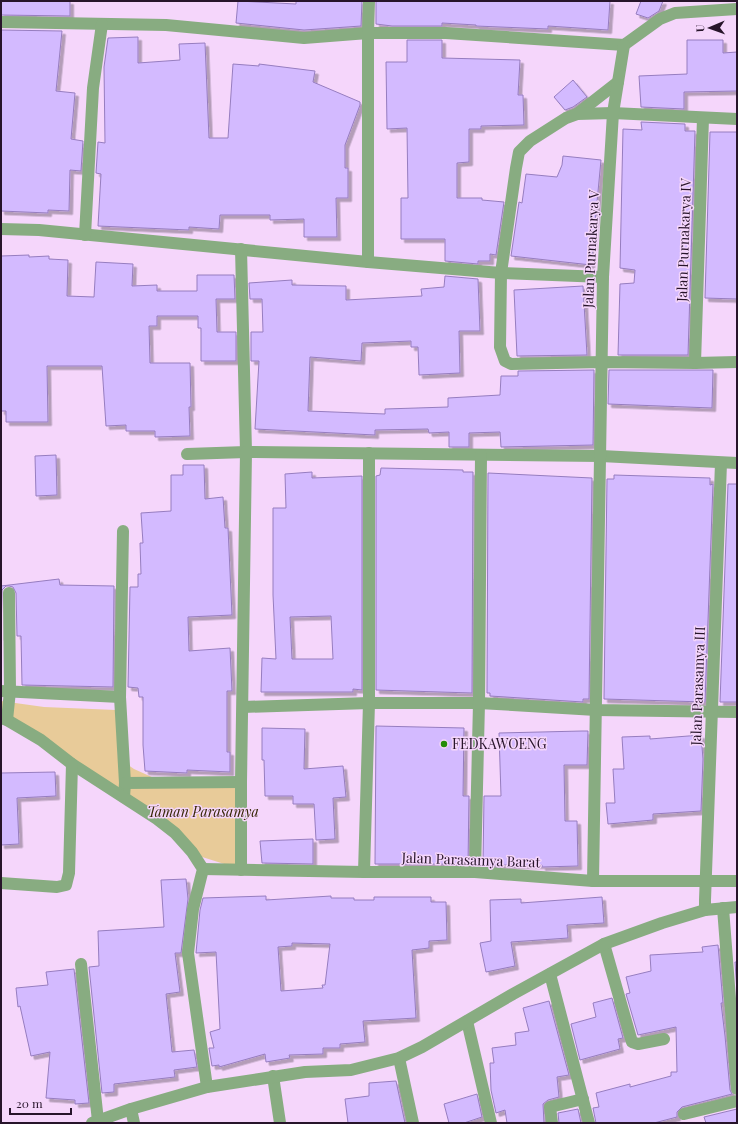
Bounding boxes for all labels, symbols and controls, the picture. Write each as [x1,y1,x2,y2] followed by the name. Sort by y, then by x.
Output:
[690,8,730,48] north arrow
[692,24,707,32] text: U
[672,178,695,303] street label: Jalan Purnakarya IV
[578,189,603,310] street label: Jalan Purnakarya V
[686,626,709,747] street label: Jalan Parasamya III
[452,734,547,753] place label: FEDKAWOENG
[439,739,449,749] marker: FEDKAWOENG
[147,802,259,821] park label: Taman Parasamya
[400,848,542,871] street label: Jalan Parasamya Barat
[10,1090,71,1116] scale bar
[16,1095,43,1111] text: 20 m

